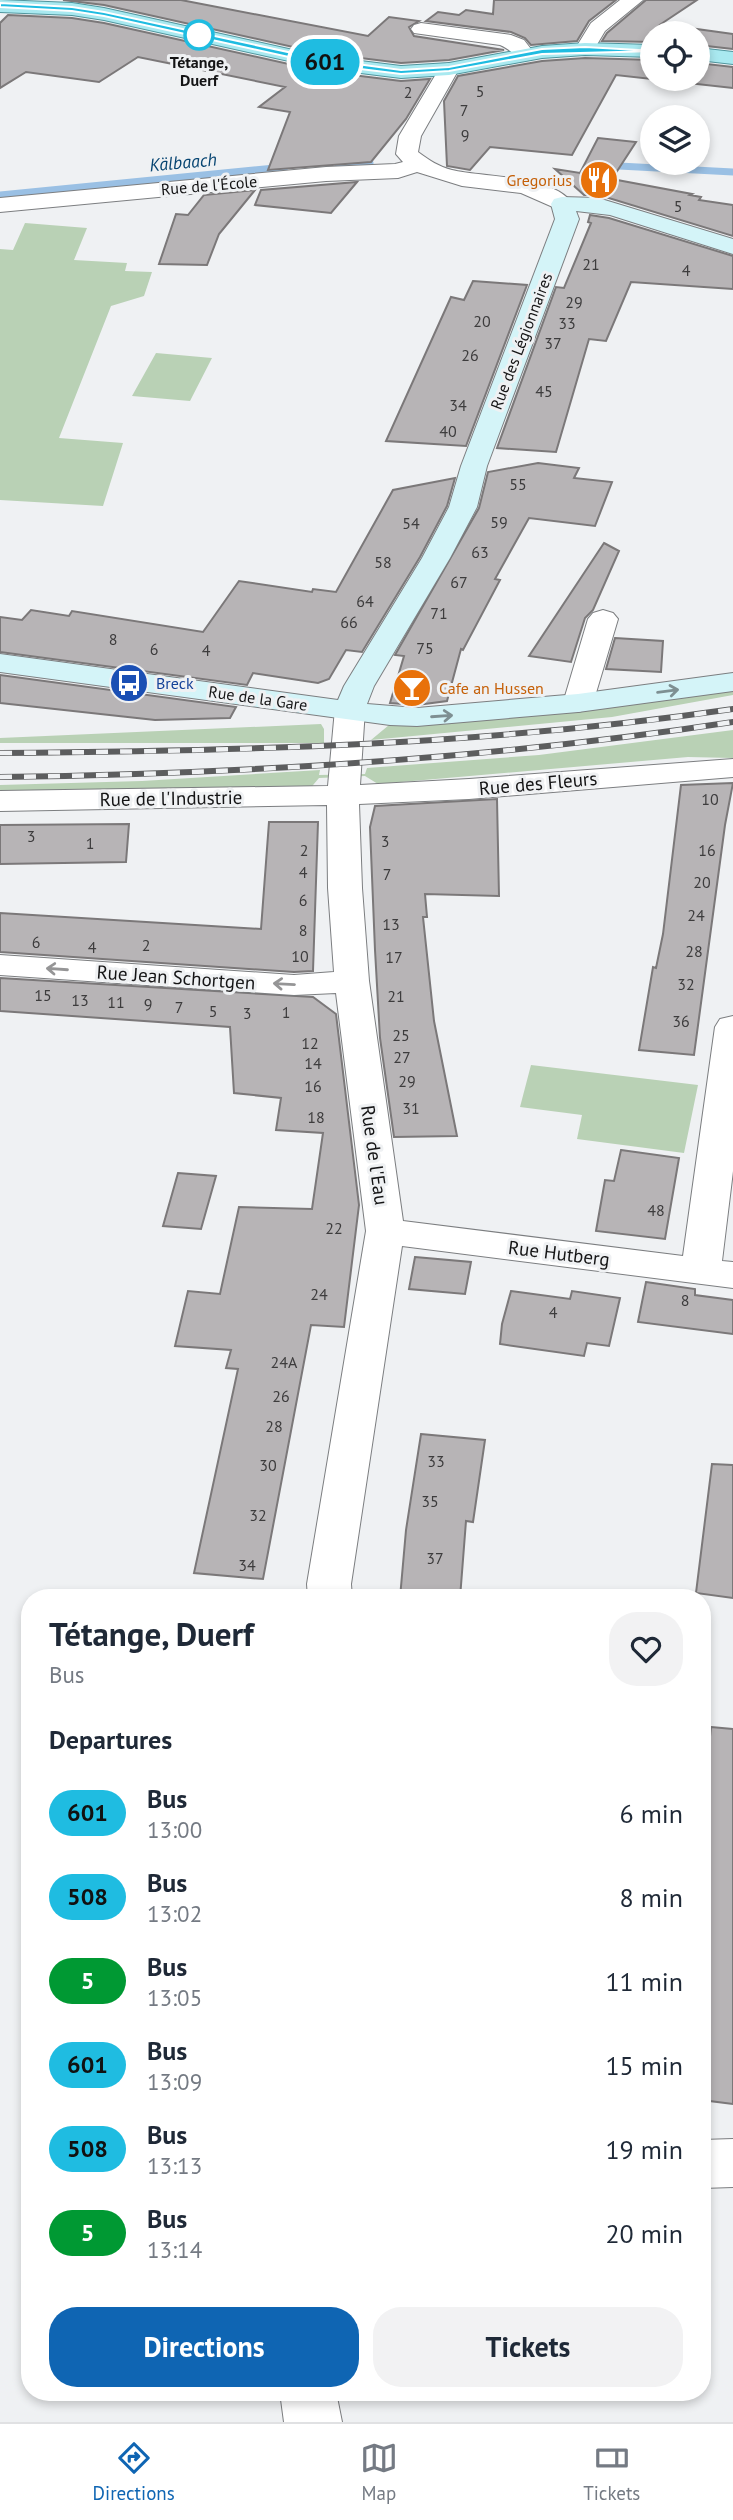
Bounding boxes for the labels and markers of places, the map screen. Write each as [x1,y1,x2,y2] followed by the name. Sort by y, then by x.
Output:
[184,20,214,50] marker: Tétange, Duerf
[170,52,228,90] place label: Tétange, Duerf
[578,159,620,201] restaurant icon: Gregorius
[507,170,572,190] place label: Gregorius
[108,662,150,704] bus stop icon: Breck
[391,667,433,709] bar icon: Cafe an Hussen
[156,673,194,693] place label: Breck
[439,678,544,698] place label: Cafe an Hussen

